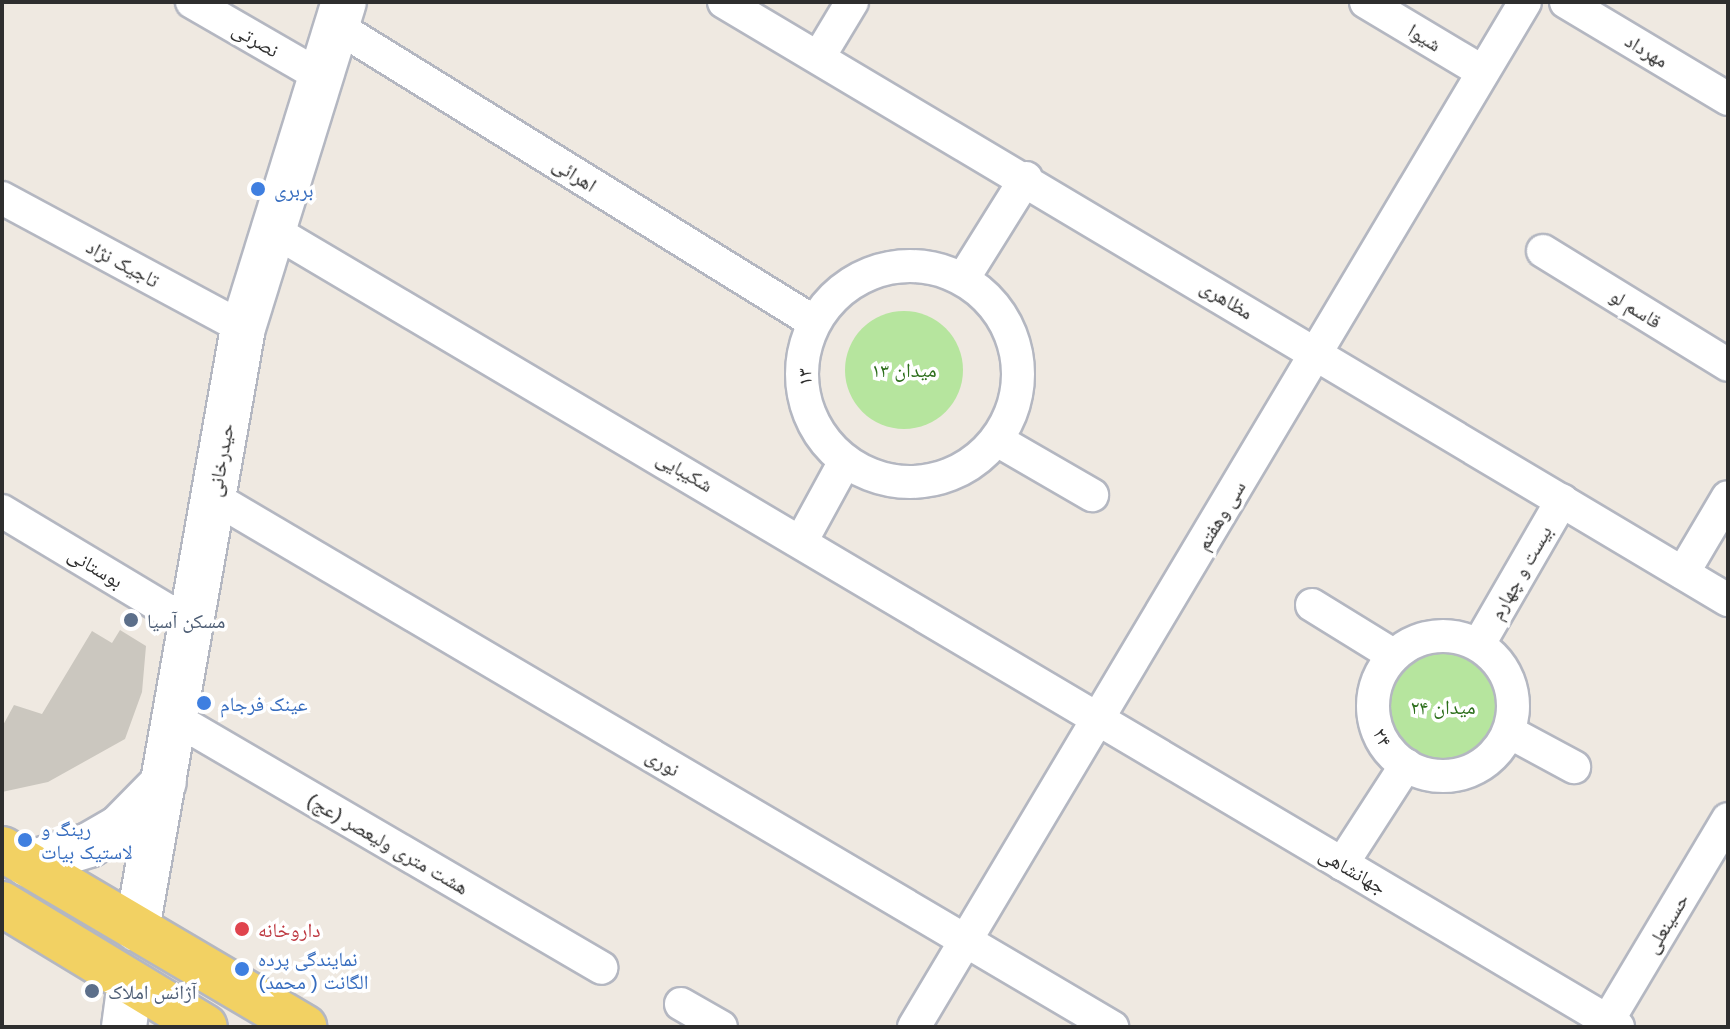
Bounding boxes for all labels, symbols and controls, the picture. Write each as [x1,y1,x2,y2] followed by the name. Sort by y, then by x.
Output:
[228,16,284,62] street label: نصرتی
[1404,18,1446,56] street label: شیوا
[1621,28,1673,72] street label: مهرداد
[549,151,601,197] street label: اهرائی
[274,177,314,201] place label: بربری
[249,180,267,198] marker: بربری
[82,234,164,292] street label: تاجیک نژاد
[1196,274,1258,324] street label: مظاهری
[1606,283,1666,333] street label: قاسم لو
[871,357,937,381] park label: میدان ۱۳
[792,367,816,387] street label: ۱۳
[202,421,238,499] street label: حیدرخانی
[653,445,717,497] street label: شکیبایی
[1190,476,1250,554] street label: سی وهفتم
[1483,521,1557,623] street label: بیست و چهارم
[64,541,128,593] street label: بوستانی
[147,608,225,632] place label: مسکن آسیا
[122,611,140,629] marker: مسکن آسیا
[220,691,308,715] place label: عینک فرجام
[195,694,213,712] marker: عینک فرجام
[1410,694,1476,718] park label: میدان ۲۴
[1368,724,1398,750] street label: ۲۴
[642,743,684,781] street label: نوری
[303,787,473,899] street label: هشت متری ولیعصر (عج)
[41,816,133,863] place label: رینگ و لاستیک بیات
[16,831,34,849] marker: رینگ و لاستیک بیات
[1315,841,1391,899] street label: جهانشاهی
[1639,889,1693,957] street label: حسینعلی
[258,917,320,941] place label: داروخانه
[233,920,251,938] marker: داروخانه
[258,946,368,993] place label: نمایندگی پرده الگانت ( محمد)
[233,960,251,978] marker: نمایندگی پرده الگانت ( محمد)
[108,979,197,1003] place label: آژانس املاک
[83,982,101,1000] marker: آژانس املاک

